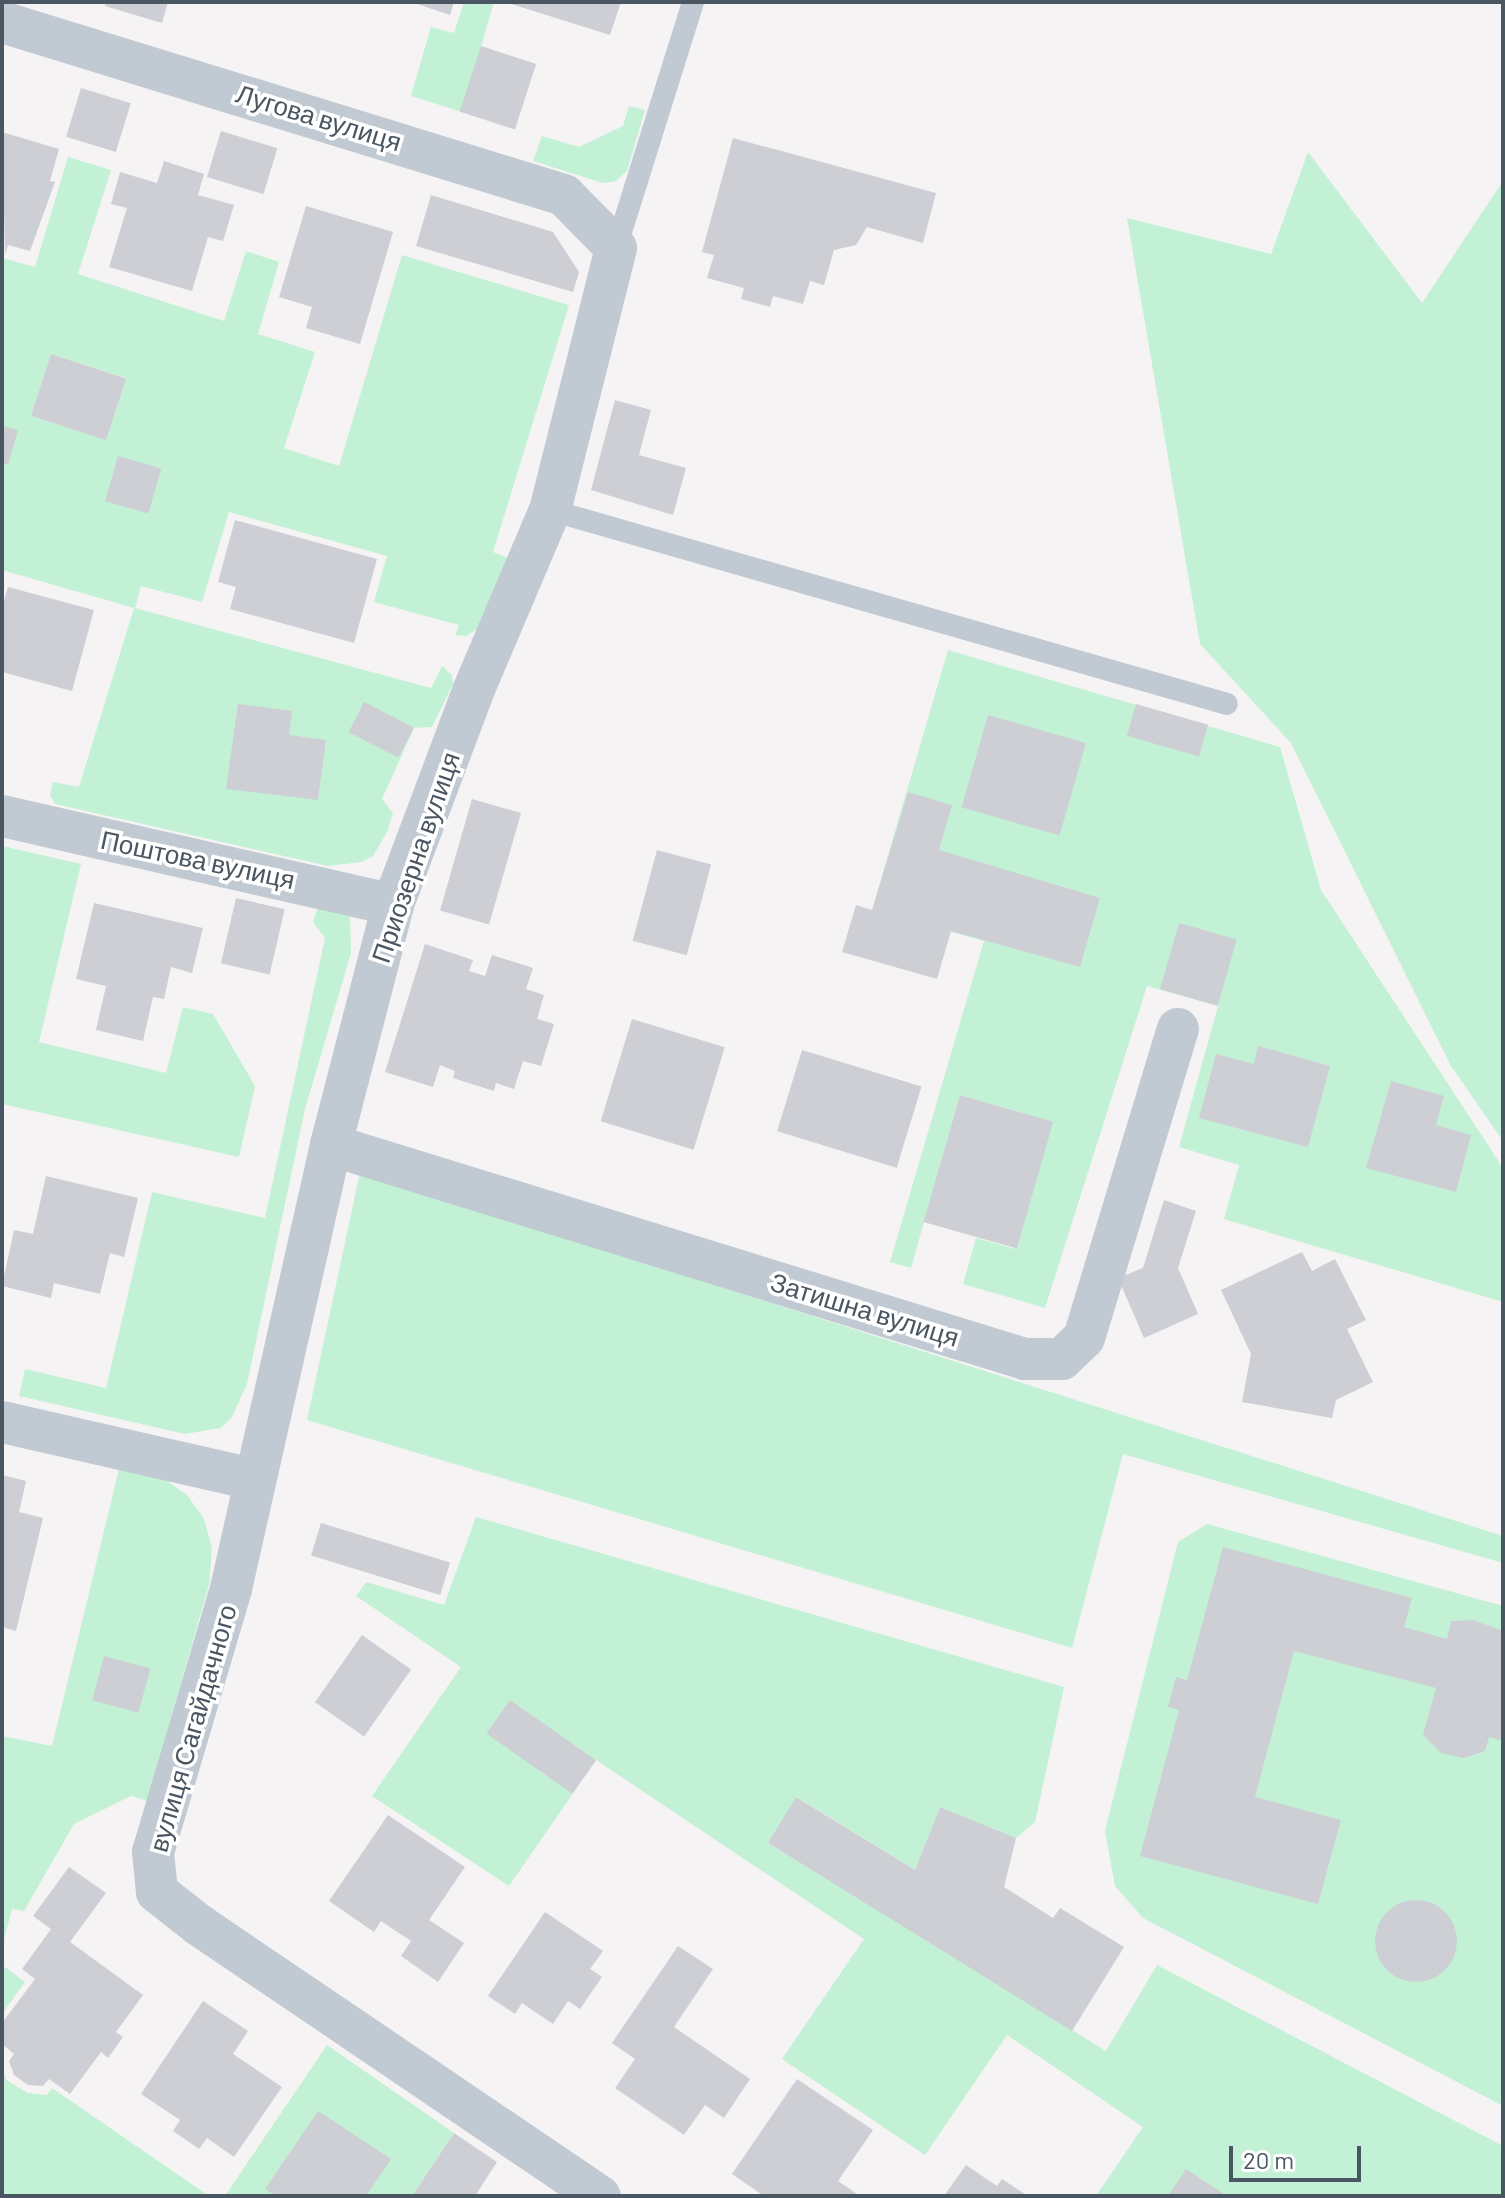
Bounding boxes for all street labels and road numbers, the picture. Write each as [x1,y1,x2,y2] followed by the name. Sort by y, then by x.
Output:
[233,77,405,157] street label: Лугова вулиця
[364,748,466,966] street label: Приозерна вулиця
[98,823,298,895] street label: Поштова вулиця
[767,1266,963,1352] street label: Затишна вулиця
[142,1601,242,1855] street label: вулиця Сагайдачного

